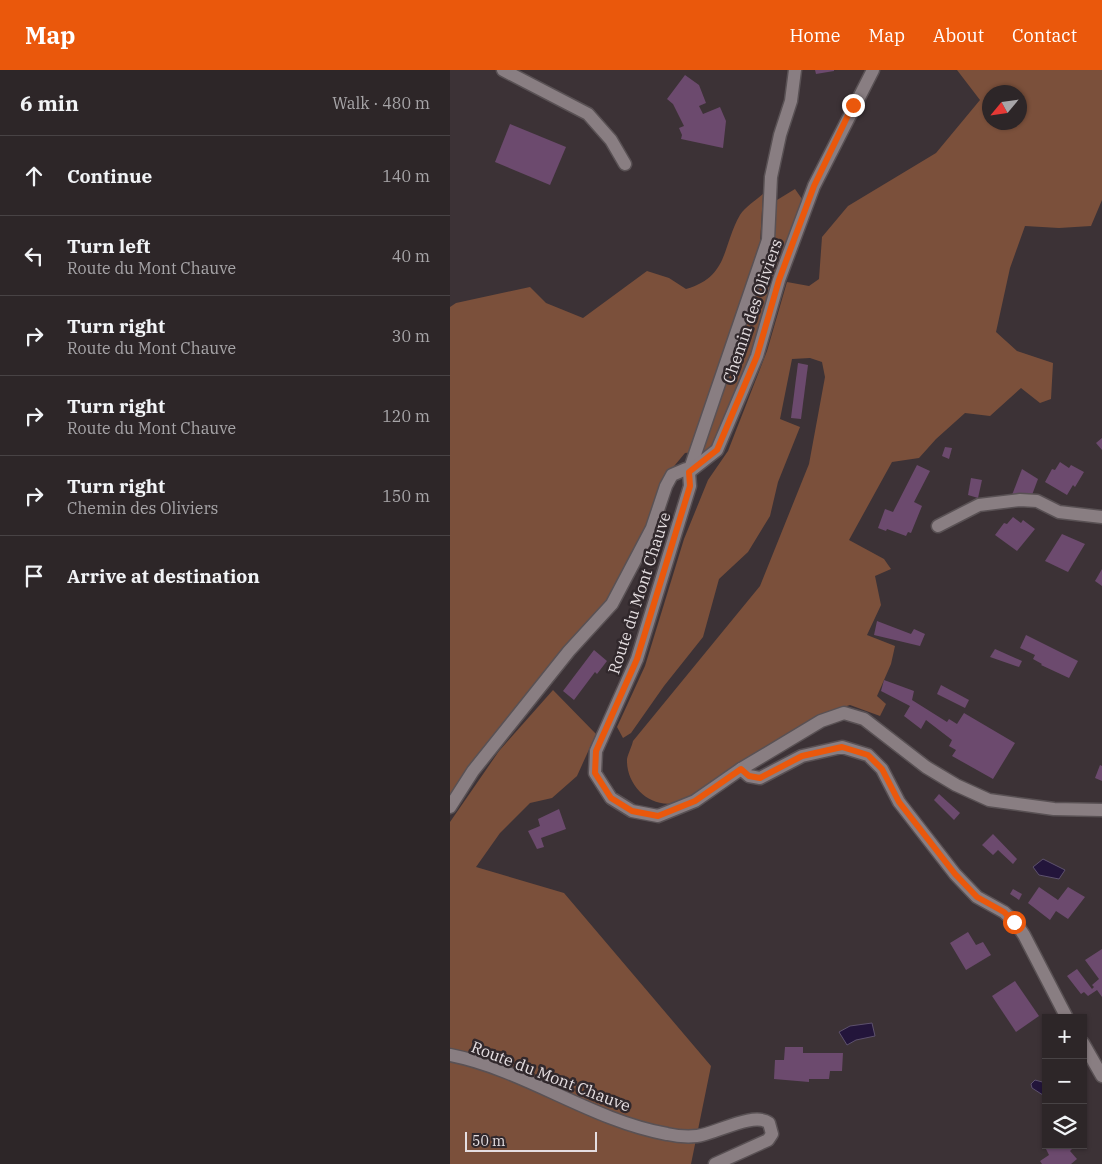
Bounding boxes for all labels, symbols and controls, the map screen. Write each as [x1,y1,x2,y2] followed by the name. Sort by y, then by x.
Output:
[25,19,75,51] text: Map
[789,24,841,47] text: Home
[869,24,905,47] text: Map
[933,24,984,47] text: About
[1012,24,1077,47] text: Contact
[982,85,1027,130] north arrow
[20,89,79,117] text: 6 min
[332,93,430,113] text: Walk · 480 m
[842,94,865,117] route end
[20,162,48,190] icon: ahead
[67,164,152,188] text: Continue
[382,166,430,186] text: 140 m
[67,234,150,258] text: Turn left
[718,236,786,386] street label: Chemin des Oliviers
[20,242,48,270] icon: left
[392,246,430,266] text: 40 m
[67,258,236,278] text: Route du Mont Chauve
[67,314,165,338] text: Turn right
[20,322,48,350] icon: right
[392,326,430,346] text: 30 m
[67,338,236,358] text: Route du Mont Chauve
[67,394,165,418] text: Turn right
[20,402,48,430] icon: right
[382,406,430,426] text: 120 m
[67,418,236,438] text: Route du Mont Chauve
[67,474,165,498] text: Turn right
[20,482,48,510] icon: right
[382,486,430,506] text: 150 m
[67,498,218,518] text: Chemin des Oliviers
[603,509,675,677] street label: Route du Mont Chauve
[20,562,48,590] icon: arrive
[67,564,260,588] text: Arrive at destination
[1003,911,1026,934] route start
[1042,1014,1087,1149] map controls
[1042,1014,1087,1059] button: +
[468,1036,634,1116] street label: Route du Mont Chauve
[1042,1059,1087,1104] button: −
[1042,1104,1087,1149] button: layers
[465,1129,598,1152] scale bar
[472,1132,505,1150] text: 50 m

